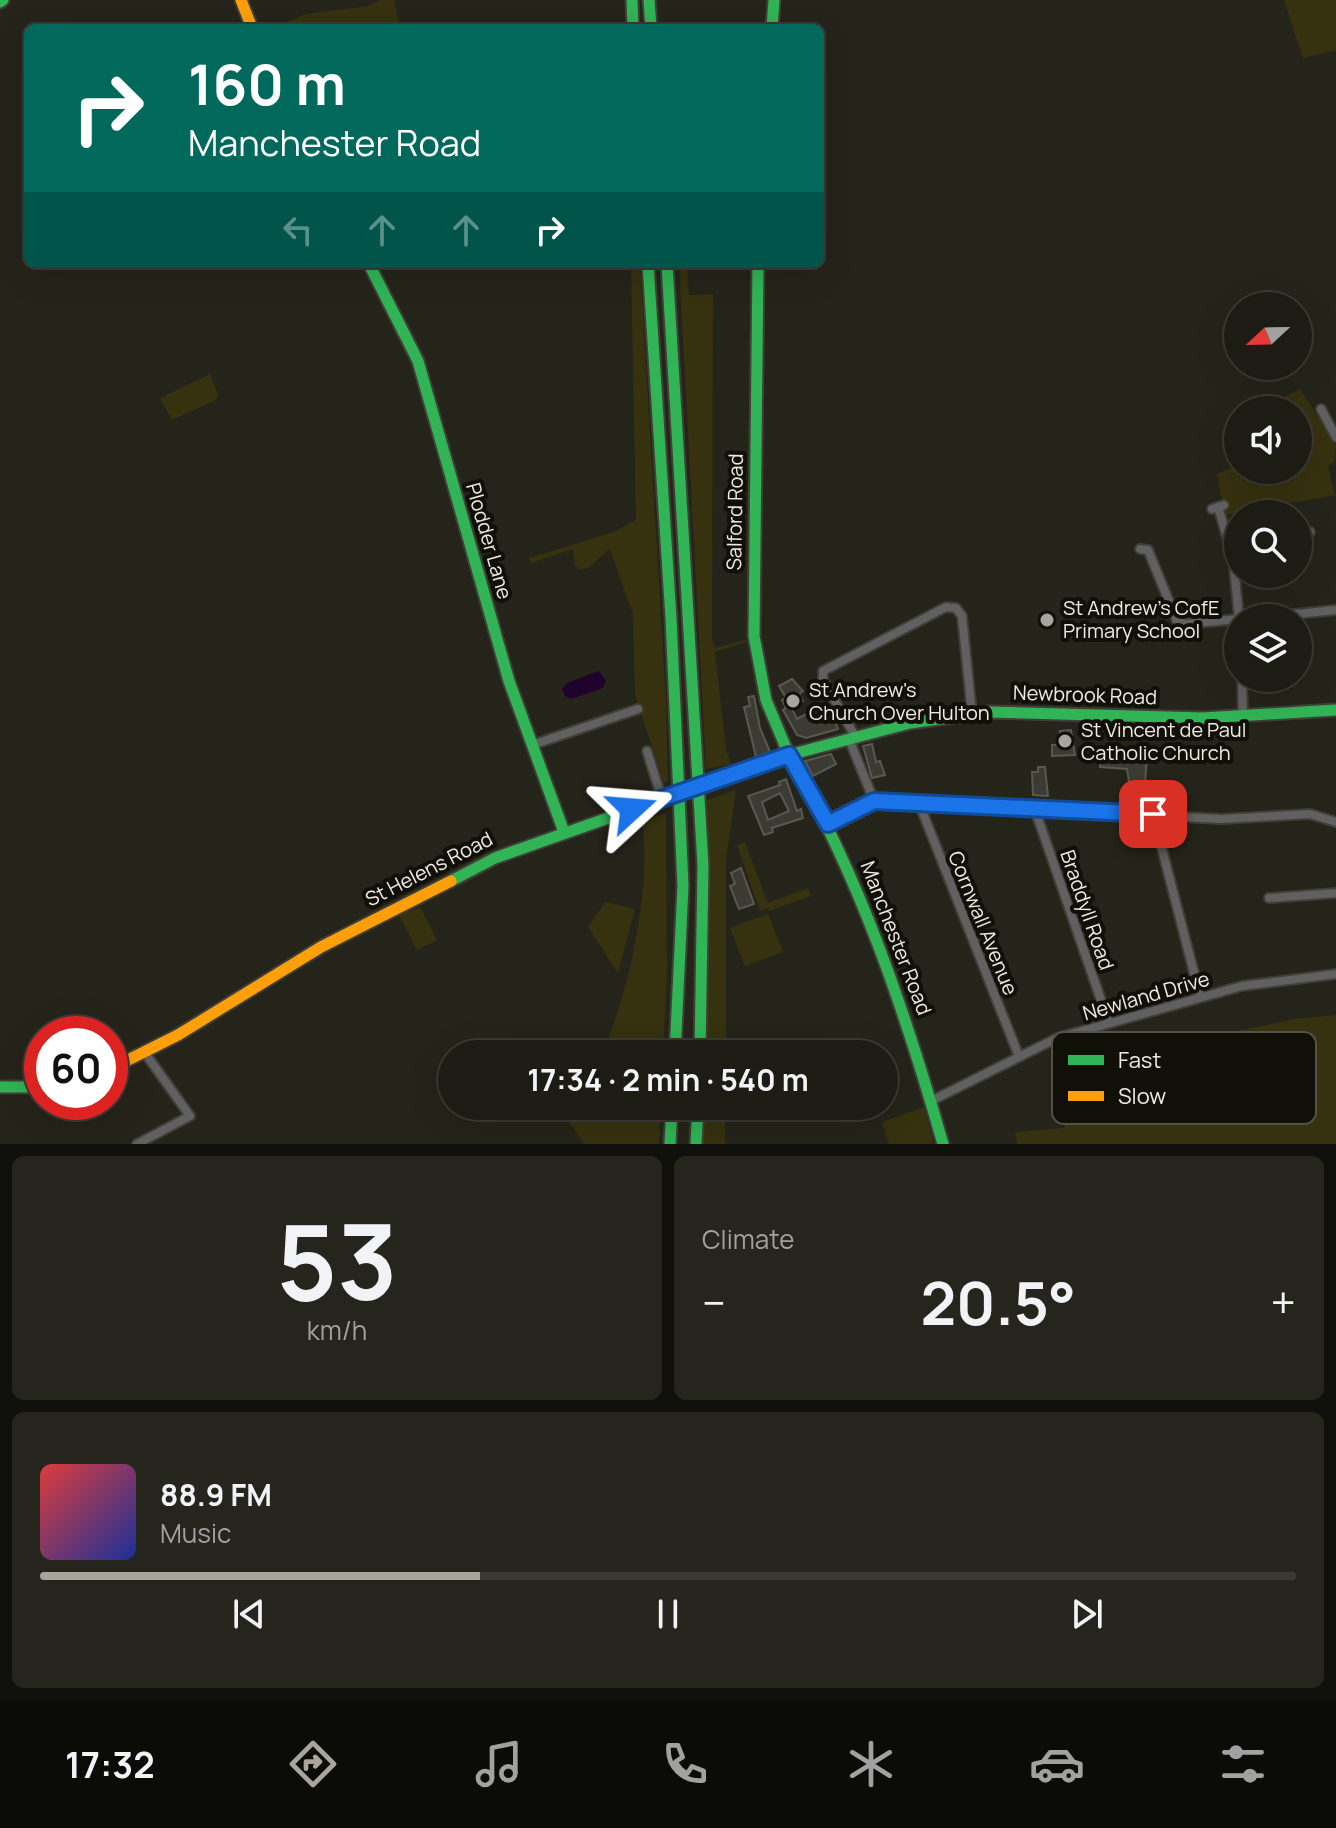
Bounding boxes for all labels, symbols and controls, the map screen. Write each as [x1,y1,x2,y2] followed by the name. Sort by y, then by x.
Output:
[188,45,346,122] text: 160 m
[56,56,160,160] icon: right
[188,118,481,167] text: Manchester Road
[276,208,320,252] icon: left
[360,208,404,252] icon: ahead
[444,208,488,252] icon: ahead
[528,208,572,252] icon: right
[1224,292,1312,380] north arrow
[1224,292,1312,692] map controls
[1224,396,1312,484] button: sound
[720,453,749,571] street label: Salford Road
[460,479,519,602] street label: Plodder Lane
[1224,500,1312,588] button: search
[1063,594,1219,644] place label: St Andrew's CofE Primary School
[1224,604,1312,692] button: layers
[1038,611,1056,629] marker: St Andrew's CofE Primary School
[809,676,990,726] place label: St Andrew's Church Over Hulton
[1013,678,1158,711] street label: Newbrook Road
[784,692,802,710] marker: St Andrew's Church Over Hulton
[1081,716,1246,766] place label: St Vincent de Paul Catholic Church
[1056,732,1074,750] marker: St Vincent de Paul Catholic Church
[590,767,674,851] position arrow
[1119,780,1187,848] pin
[1131,792,1175,836] icon: arrive
[360,825,497,912] street label: St Helens Road
[1054,846,1121,973] street label: Braddyll Road
[942,847,1025,999] street label: Cornwall Avenue
[855,857,938,1019] street label: Manchester Road
[1079,965,1212,1026] street label: Newland Drive
[24,1016,128,1120] speed limit sign: 60
[1052,1032,1316,1124] legend
[1118,1045,1161,1075] text: Fast
[527,1059,809,1100] text: 17:34 · 2 min · 540 m
[1118,1081,1166,1111] text: Slow
[276,1189,398,1331] text: 53
[702,1221,794,1257] text: Climate
[920,1261,1076,1343] text: 20.5°
[702,1272,726,1332] text: −
[1271,1272,1296,1332] text: +
[307,1312,367,1348] text: km/h
[160,1474,272,1515] text: 88.9 FM
[160,1515,231,1551] text: Music
[227,1592,271,1636] icon: previous
[646,1592,690,1636] icon: pause
[1065,1592,1109,1636] icon: next
[285,1736,341,1792] icon: directions
[471,1736,527,1792] icon: music
[657,1736,713,1792] icon: phone
[843,1736,899,1792] icon: climate
[1029,1736,1085,1792] icon: car
[1215,1736,1271,1792] icon: filters
[65,1740,155,1789] text: 17:32

